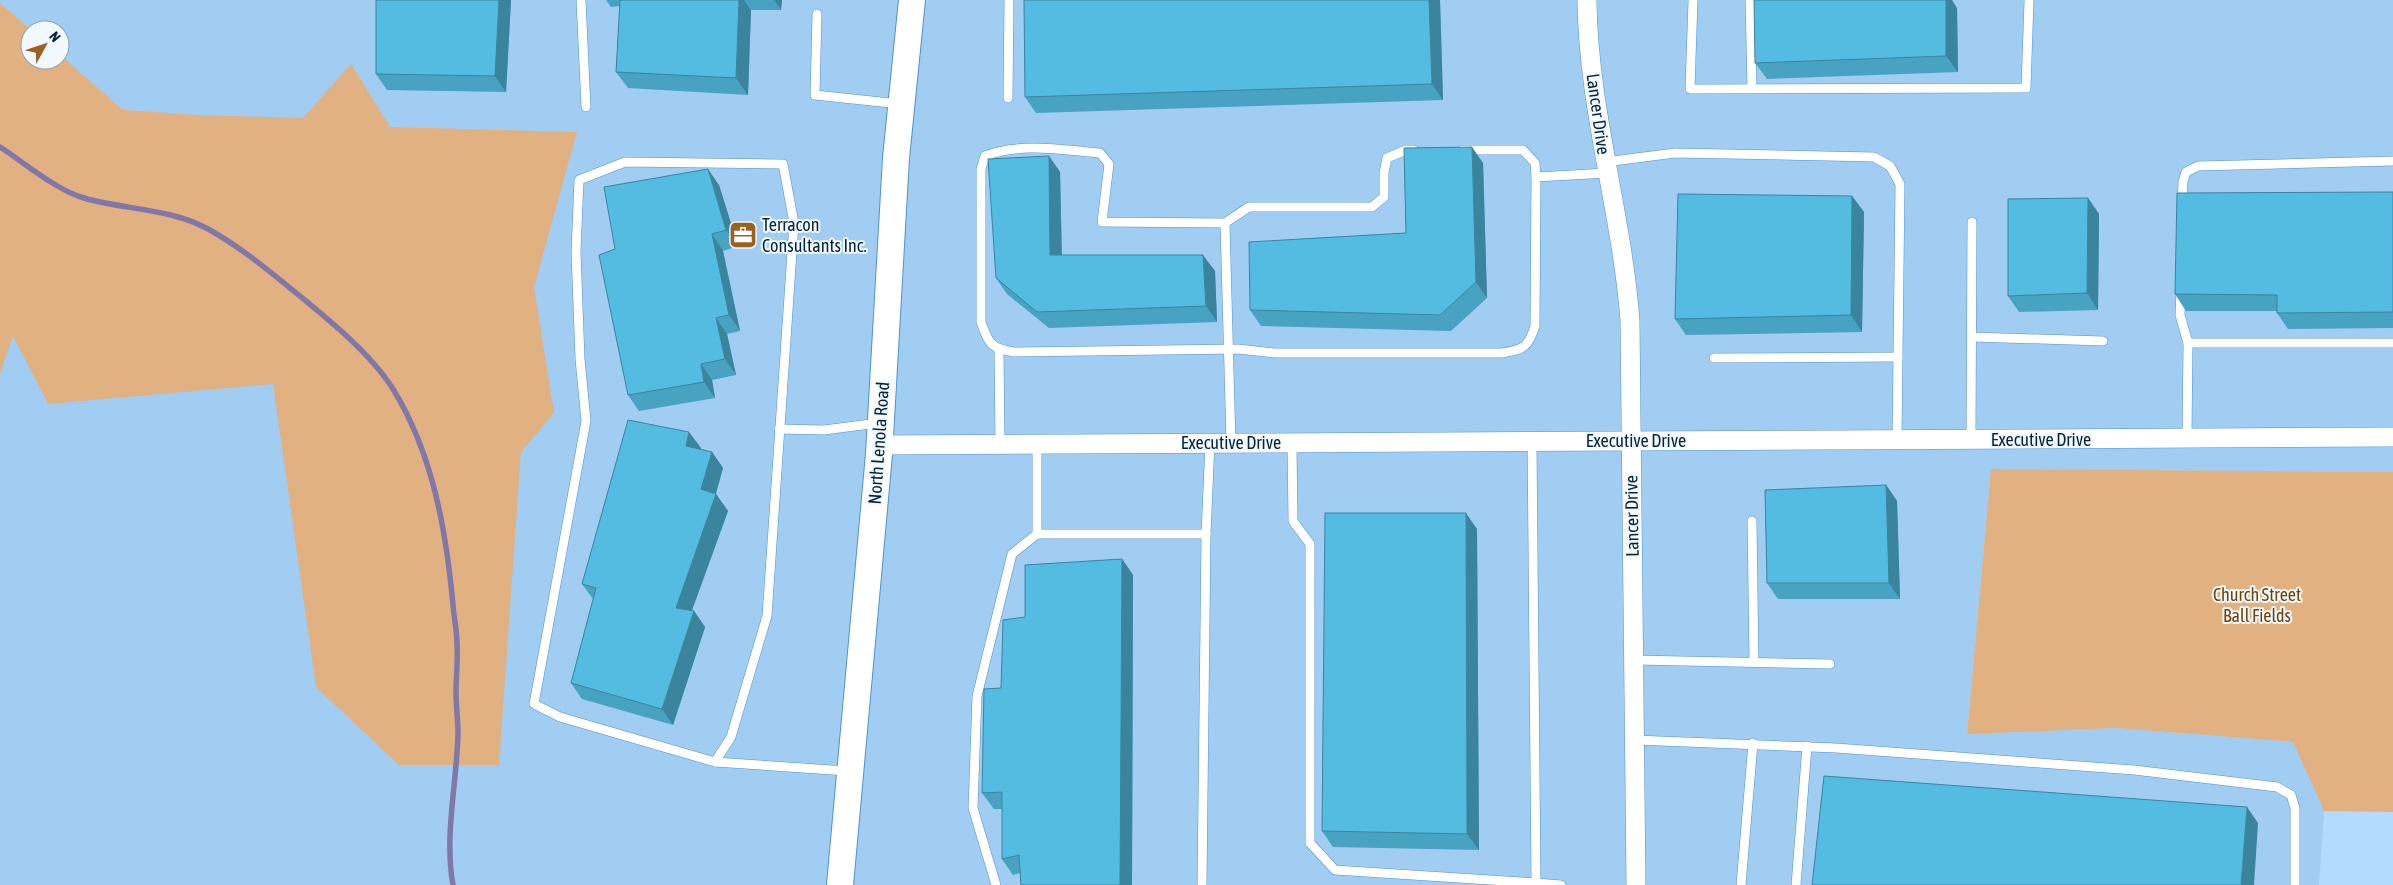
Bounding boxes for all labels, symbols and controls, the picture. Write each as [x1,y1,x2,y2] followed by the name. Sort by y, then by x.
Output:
[20,20,70,70] north arrow
[46,28,64,45] text: N
[1582,72,1615,156] street label: Lancer Drive
[762,214,867,256] place label: Terracon Consultants Inc.
[728,220,758,250] office icon: Terracon Consultants Inc.
[864,381,893,505] street label: North Lenola Road
[1991,429,2091,450] street label: Executive Drive
[1586,430,1686,451] street label: Executive Drive
[1181,432,1281,453] street label: Executive Drive
[1620,475,1643,557] street label: Lancer Drive
[2213,584,2301,626] park label: Church Street Ball Fields

